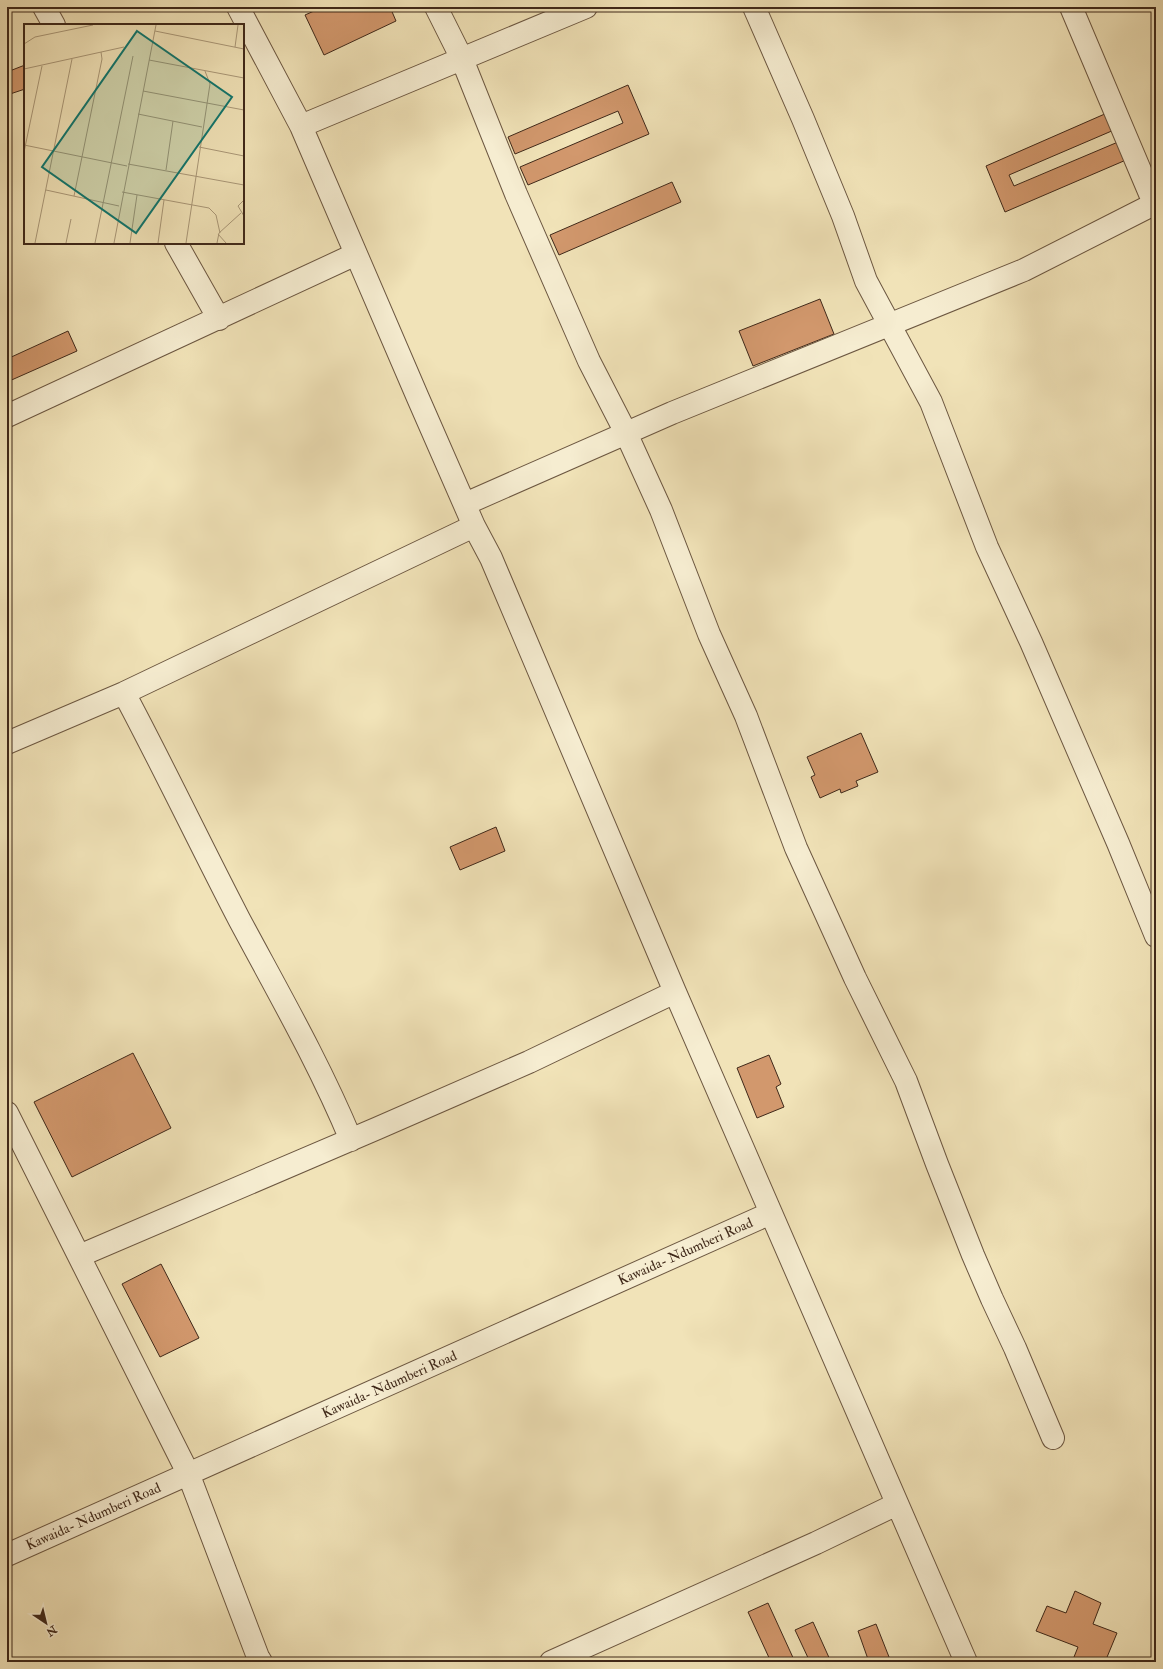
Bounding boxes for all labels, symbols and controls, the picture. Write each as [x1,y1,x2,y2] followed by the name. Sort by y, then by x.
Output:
[24,24,244,244] inset map
[615,1214,755,1289] street label: Kawaida- Ndumberi Road
[319,1347,459,1422] street label: Kawaida- Ndumberi Road
[23,1479,163,1554] street label: Kawaida- Ndumberi Road
[26,1603,66,1643] north arrow
[43,1622,60,1640] text: N

